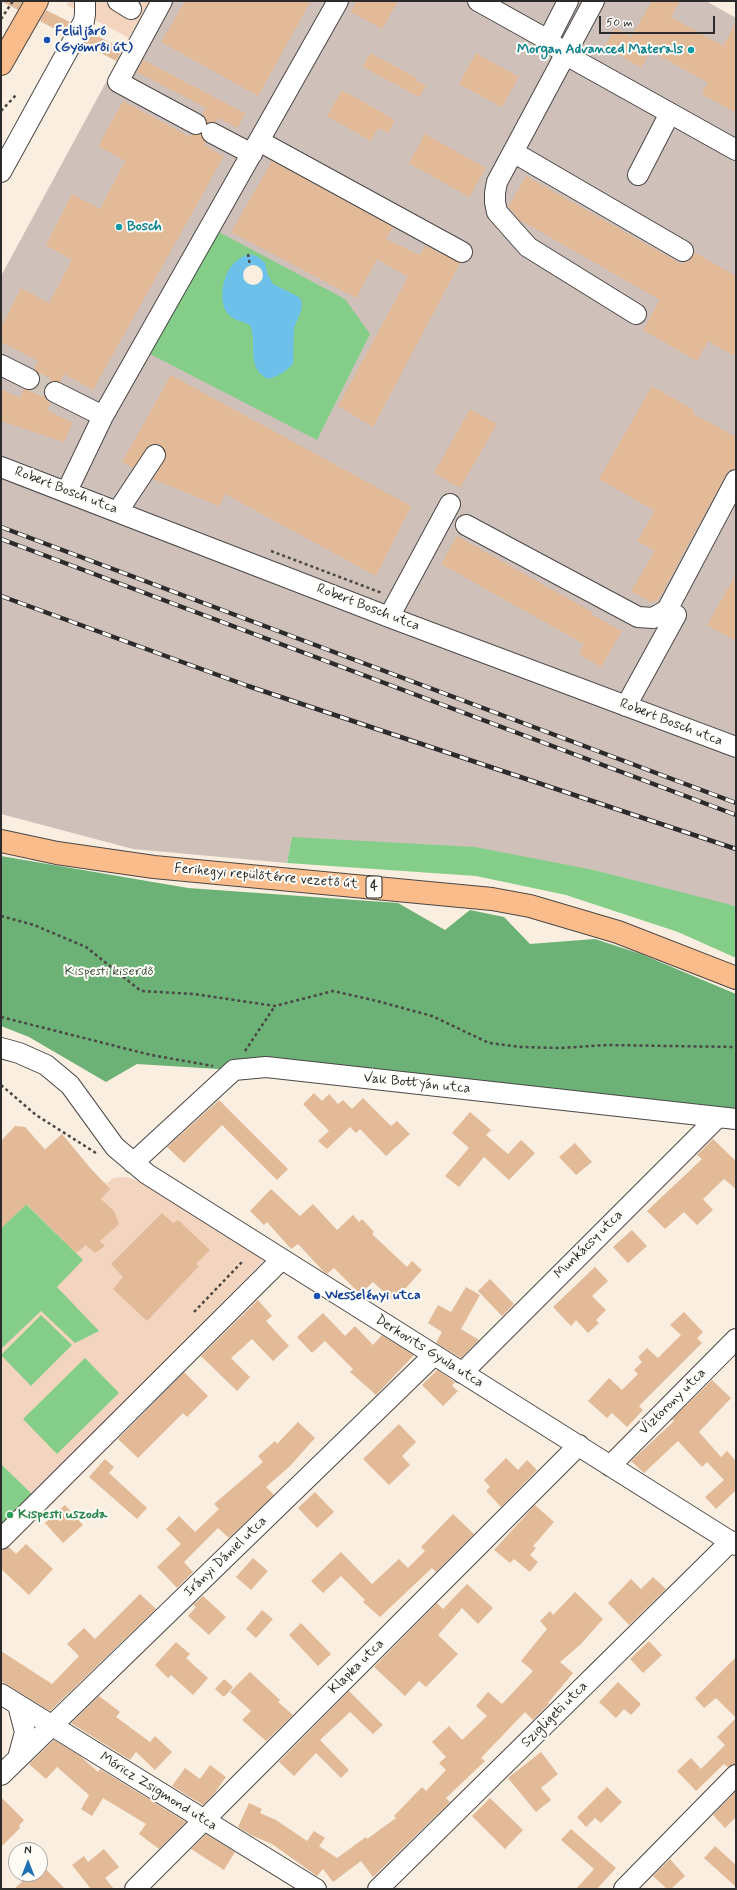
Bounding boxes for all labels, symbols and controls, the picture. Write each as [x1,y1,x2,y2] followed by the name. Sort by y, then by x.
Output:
[601,8,717,34] scale bar
[606,15,633,31] text: 50 m
[55,24,133,56] place label: Felüljáró (Gyömrői út)
[42,35,52,45] marker: Felüljáró (Gyömrői út)
[517,42,683,58] place label: Morgan Advanced Materals
[686,45,696,55] marker: Morgan Advanced Materals
[127,219,162,235] place label: Bosch
[114,222,124,232] marker: Bosch
[12,464,120,518] street label: Robert Bosch utca
[314,581,422,635] street label: Robert Bosch utca
[617,696,725,750] street label: Robert Bosch utca
[173,861,359,893] street label: Ferihegyi repülőtérre vezető út
[366,876,382,898] road number: 4
[65,964,153,980] park label: Kispesti kiserdő
[363,1070,471,1098] street label: Vak Bottyán utca
[551,1207,627,1283] street label: Munkácsy utca
[325,1288,421,1304] place label: Wesselényi utca
[312,1291,322,1301] marker: Wesselényi utca
[372,1312,486,1392] street label: Derkovits Gyula utca
[636,1365,710,1439] street label: Víztorony utca
[18,1507,107,1523] place label: Kispesti uszoda
[5,1510,15,1520] marker: Kispesti uszoda
[181,1513,271,1601] street label: Irányi Dániel utca
[326,1636,388,1698] street label: Klapka utca
[518,1678,592,1752] street label: Szigligeti utca
[96,1749,220,1835] street label: Móricz Zsigmond utca
[8,1842,48,1882] north arrow
[24,1844,32,1858] text: N

